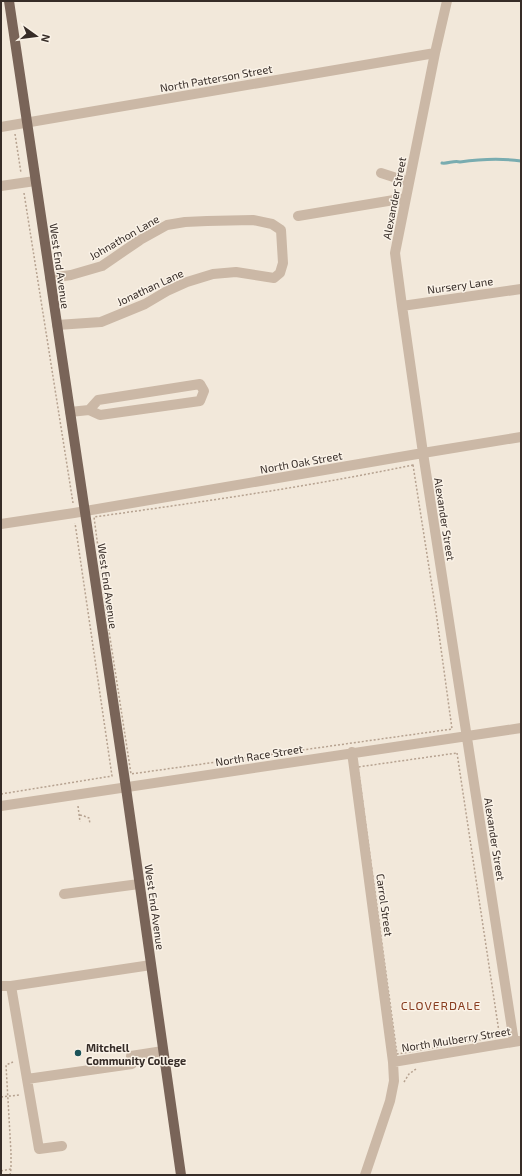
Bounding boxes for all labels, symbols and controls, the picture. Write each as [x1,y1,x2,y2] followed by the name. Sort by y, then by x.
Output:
[16,16,56,56] north arrow
[39,33,53,44] text: N
[159,62,273,94] street label: North Patterson Street
[380,156,408,240] street label: Alexander Street
[87,212,161,262] street label: Johnathon Lane
[48,222,72,310] street label: West End Avenue
[115,266,185,308] street label: Jonathan Lane
[426,274,494,296] street label: Nursery Lane
[259,448,343,476] street label: North Oak Street
[432,477,458,561] street label: Alexander Street
[96,542,120,630] street label: West End Avenue
[214,742,304,768] street label: North Race Street
[482,797,508,881] street label: Alexander Street
[143,863,167,951] street label: West End Avenue
[374,873,396,937] street label: Carrol Street
[401,998,481,1012] district label: CLOVERDALE
[401,1024,511,1054] street label: North Mulberry Street
[86,1041,186,1068] place label: Mitchell Community College
[73,1048,83,1058] marker: Mitchell Community College

